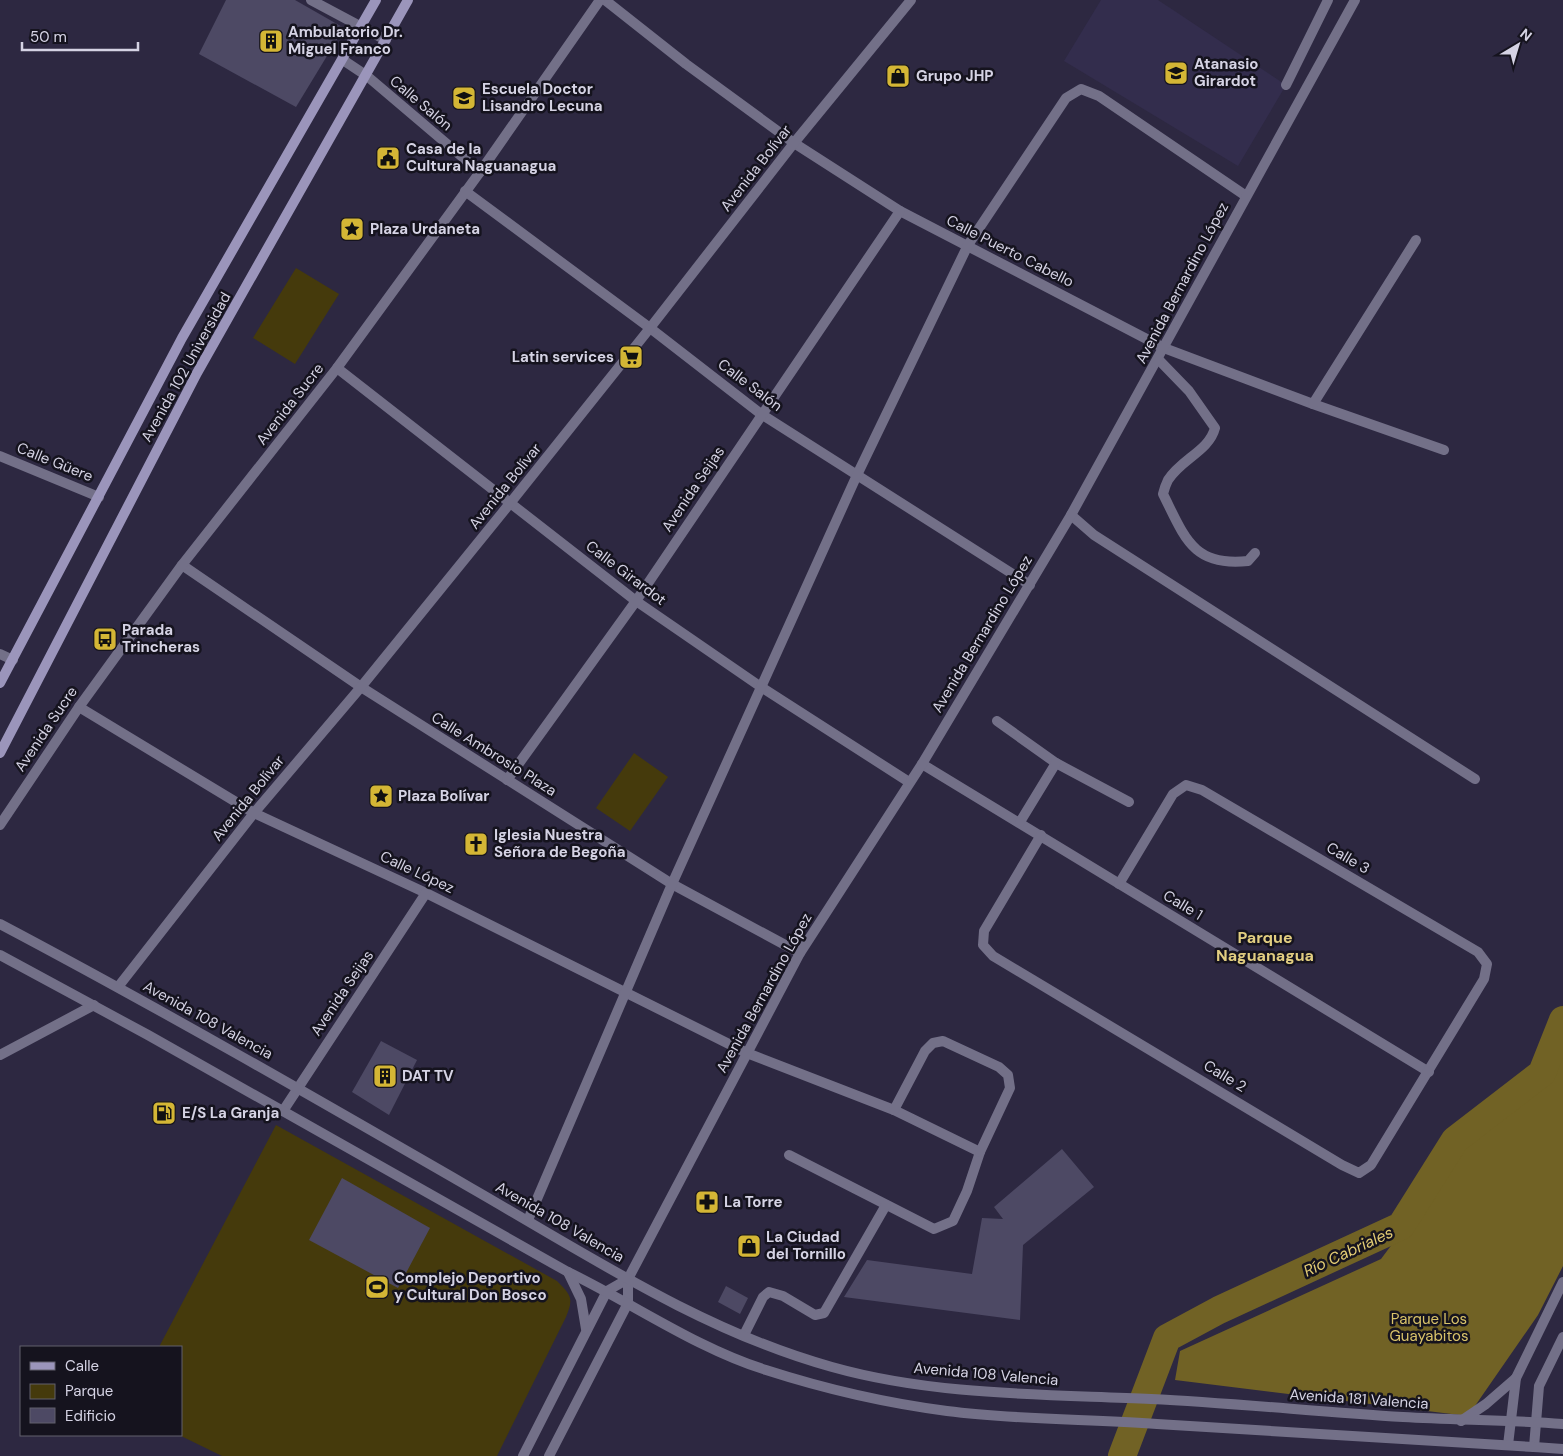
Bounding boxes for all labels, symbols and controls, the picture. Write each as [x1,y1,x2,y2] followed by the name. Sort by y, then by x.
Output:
[22,20,139,52] scale bar
[1493,20,1543,70] north arrow
[288,22,403,59] place label: Ambulatorio Dr. Miguel Franco
[1516,25,1536,45] text: N
[30,27,67,47] text: 50 m
[258,28,284,54] building icon: Ambulatorio Dr. Miguel Franco
[1194,54,1258,91] place label: Atanasio Girardot
[1163,60,1189,86] school or university icon: Atanasio Girardot
[885,63,911,89] shop icon: Grupo JHP
[916,66,994,86] place label: Grupo JHP
[386,71,456,135] street label: Calle Salón
[482,79,602,116] place label: Escuela Doctor Lisandro Lecuna
[451,85,477,111] school or university icon: Escuela Doctor Lisandro Lecuna
[716,120,796,215] street label: Avenida Bolívar
[406,139,556,176] place label: Casa de la Cultura Naguanagua
[375,145,401,171] public building icon: Casa de la Cultura Naguanagua
[1131,199,1233,367] street label: Avenida Bernardino López
[943,210,1077,292] street label: Calle Puerto Cabello
[339,216,365,242] place icon: Plaza Urdaneta
[370,219,480,239] place label: Plaza Urdaneta
[136,289,236,445] street label: Avenida 102 Universidad
[618,344,644,370] supermarket icon: Latin services
[512,347,614,367] place label: Latin services
[714,354,786,416] street label: Calle Salón
[252,359,328,449] street label: Avenida Sucre
[14,438,96,486] street label: Calle Güere
[464,439,546,533] street label: Avenida Bolívar
[657,442,729,536] street label: Avenida Seijas
[582,536,670,610] street label: Calle Girardot
[927,552,1037,716] street label: Avenida Bernardino López
[122,620,200,657] place label: Parada Trincheras
[92,626,118,652] bus stop icon: Parada Trincheras
[10,683,82,775] street label: Avenida Sucre
[428,707,560,801] street label: Calle Ambrosio Plaza
[207,751,289,845] street label: Avenida Bolívar
[368,783,394,809] place icon: Plaza Bolívar
[398,786,489,806] place label: Plaza Bolívar
[494,825,626,862] place label: Iglesia Nuestra Señora de Begoña
[463,831,489,857] church icon: Iglesia Nuestra Señora de Begoña
[1323,838,1373,878] street label: Calle 3
[377,846,457,898] street label: Calle López
[1160,885,1206,925] street label: Calle 1
[712,909,816,1077] street label: Avenida Bernardino López
[1216,927,1314,966] district label: Parque Naguanagua
[306,946,378,1040] street label: Avenida Seijas
[140,976,276,1064] street label: Avenida 108 Valencia
[1200,1055,1250,1097] street label: Calle 2
[372,1063,398,1089] building icon: DAT TV
[402,1066,454,1086] place label: DAT TV
[151,1100,177,1126] fuel station icon: E/S La Granja
[182,1103,279,1123] place label: E/S La Granja
[492,1177,628,1267] street label: Avenida 108 Valencia
[694,1189,720,1215] pharmacy icon: La Torre
[724,1192,783,1212] place label: La Torre
[1300,1221,1397,1281] water label: Río Cabriales
[766,1227,846,1264] place label: La Ciudad del Tornillo
[736,1233,762,1259] shop icon: La Ciudad del Tornillo
[394,1268,547,1305] place label: Complejo Deportivo y Cultural Don Bosco
[364,1274,390,1300] sports icon: Complejo Deportivo y Cultural Don Bosco
[1389,1309,1469,1346] park label: Parque Los Guayabitos
[20,1346,182,1436] legend
[65,1356,99,1376] text: Calle
[913,1358,1059,1390] street label: Avenida 108 Valencia
[65,1381,113,1401] text: Parque
[1289,1384,1429,1414] street label: Avenida 181 Valencia
[65,1406,116,1426] text: Edificio

